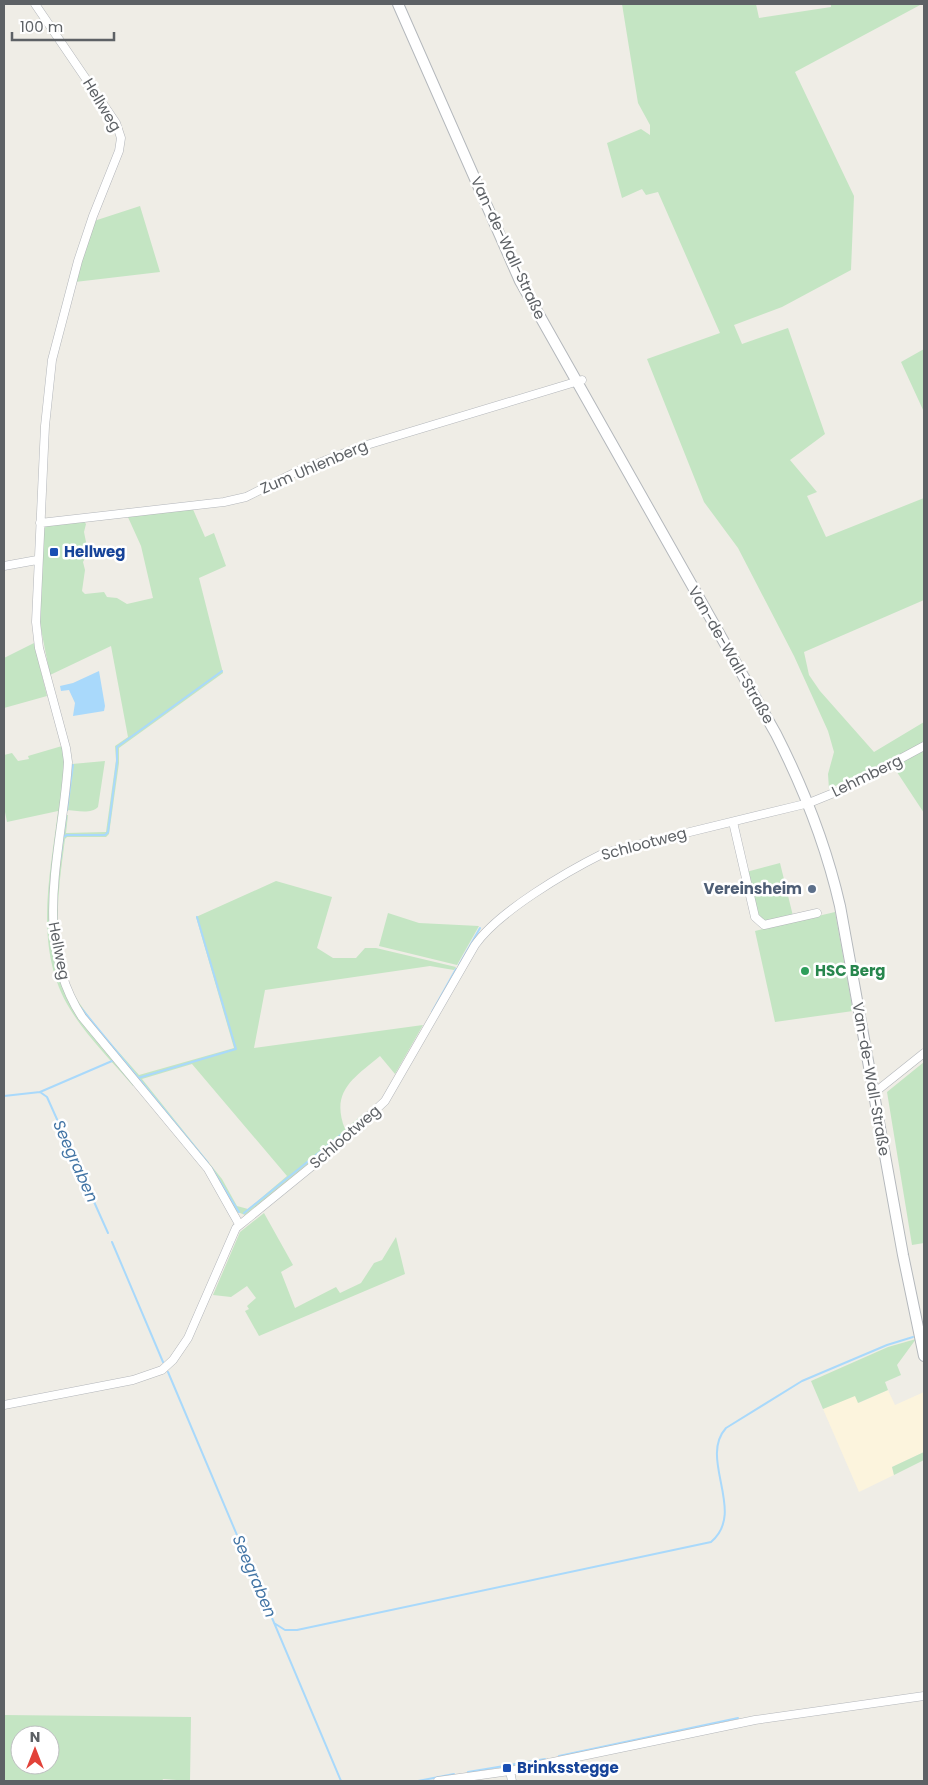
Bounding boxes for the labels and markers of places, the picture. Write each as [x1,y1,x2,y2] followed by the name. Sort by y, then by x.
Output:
[64,541,125,562] place label: Hellweg
[48,546,60,558] marker: Hellweg
[704,878,802,899] place label: Vereinsheim
[806,883,818,895] marker: Vereinsheim
[815,960,886,981] place label: HSC Berg
[799,965,811,977] marker: HSC Berg
[517,1757,619,1778] place label: Brinksstegge
[501,1762,513,1774] marker: Brinksstegge

